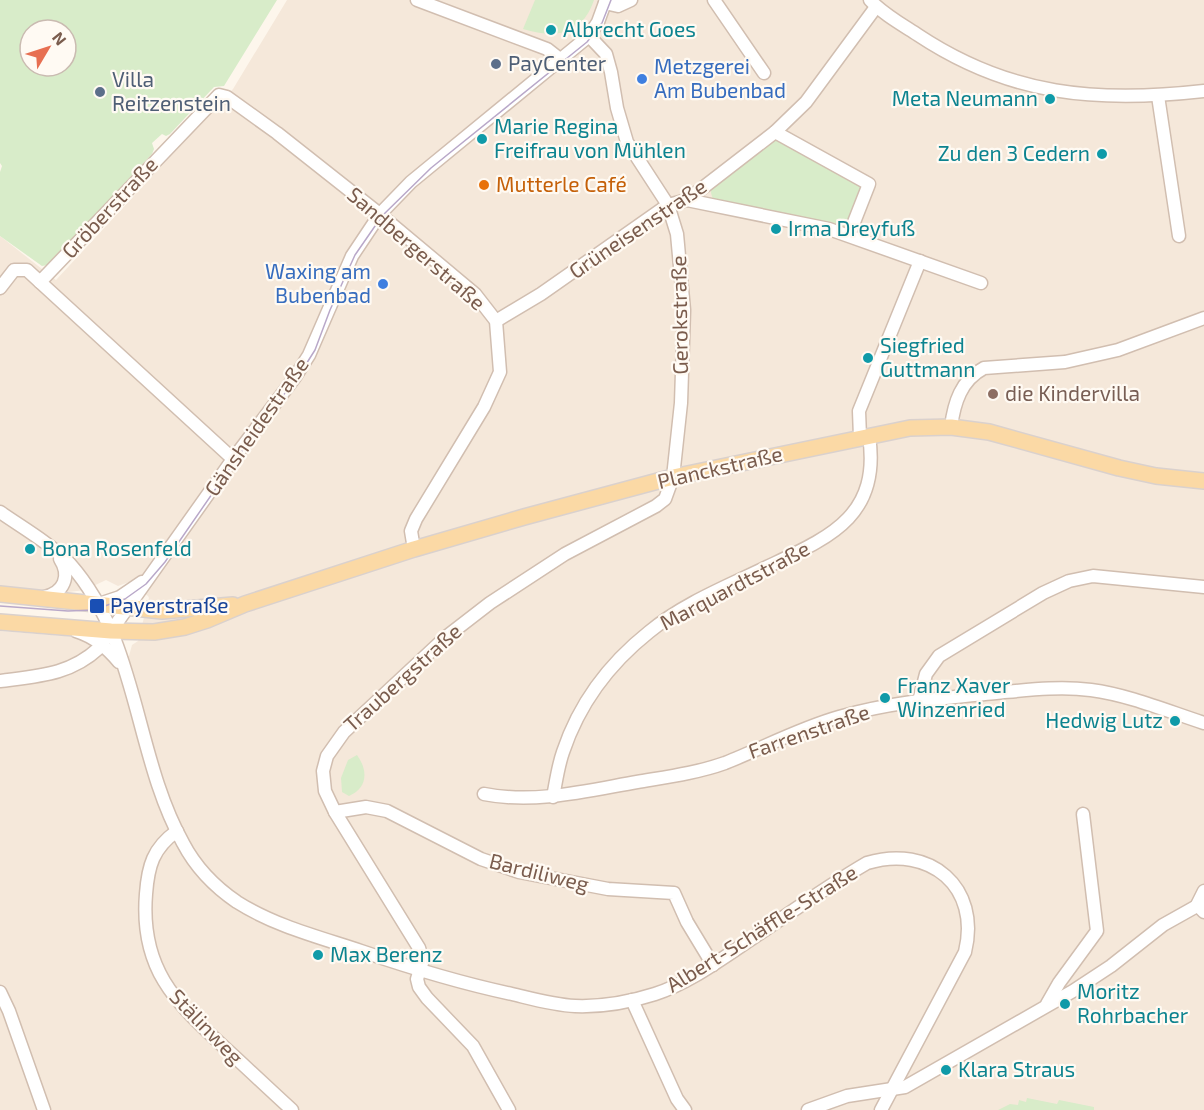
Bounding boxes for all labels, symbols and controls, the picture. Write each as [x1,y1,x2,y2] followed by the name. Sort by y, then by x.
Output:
[563,16,696,41] place label: Albrecht Goes
[18,18,78,78] north arrow
[544,23,558,37] marker: Albrecht Goes
[49,28,71,49] text: N
[508,50,607,75] place label: PayCenter
[654,53,786,102] place label: Metzgerei Am Bubenbad
[489,57,503,71] marker: PayCenter
[112,66,231,115] place label: Villa Reitzenstein
[635,72,649,86] marker: Metzgerei Am Bubenbad
[93,85,107,99] marker: Villa Reitzenstein
[892,85,1038,110] place label: Meta Neumann
[1043,92,1057,106] marker: Meta Neumann
[494,113,686,162] place label: Marie Regina Freifrau von Mühlen
[475,132,489,146] marker: Marie Regina Freifrau von Mühlen
[938,140,1090,165] place label: Zu den 3 Cedern
[1095,147,1109,161] marker: Zu den 3 Cedern
[56,151,162,263] street label: Gröberstraße
[496,171,627,196] place label: Mutterle Café
[564,173,711,283] street label: Grüneisenstraße
[477,178,491,192] marker: Mutterle Café
[343,181,491,315] street label: Sandbergerstraße
[788,215,915,240] place label: Irma Dreyfuß
[769,222,783,236] marker: Irma Dreyfuß
[665,255,692,375] street label: Gerokstraße
[265,258,371,307] place label: Waxing am Bubenbad
[376,277,390,291] marker: Waxing am Bubenbad
[880,332,976,381] place label: Siegfried Guttmann
[861,351,875,365] marker: Siegfried Guttmann
[199,352,313,500] street label: Gänsheidestraße
[1005,380,1140,405] place label: die Kindervilla
[986,387,1000,401] marker: die Kindervilla
[655,440,785,493] street label: Planckstraße
[42,535,192,560] place label: Bona Rosenfeld
[655,535,813,635] street label: Marquardtstraße
[23,542,37,556] marker: Bona Rosenfeld
[110,592,229,617] place label: Payerstraße
[88,597,106,615] marker: Payerstraße
[338,618,466,736] street label: Traubergstraße
[897,672,1011,721] place label: Franz Xaver Winzenried
[878,691,892,705] marker: Franz Xaver Winzenried
[745,698,872,763] street label: Farrenstraße
[1045,707,1163,732] place label: Hedwig Lutz
[1168,714,1182,728] marker: Hedwig Lutz
[487,847,592,896] street label: Bardiliweg
[661,859,861,997] street label: Albert-Schäffle-Straße
[330,941,442,966] place label: Max Berenz
[311,948,325,962] marker: Max Berenz
[1077,978,1189,1027] place label: Moritz Rohrbacher
[165,983,249,1069] street label: Stälinweg
[1058,997,1072,1011] marker: Moritz Rohrbacher
[958,1056,1075,1081] place label: Klara Straus
[939,1063,953,1077] marker: Klara Straus

